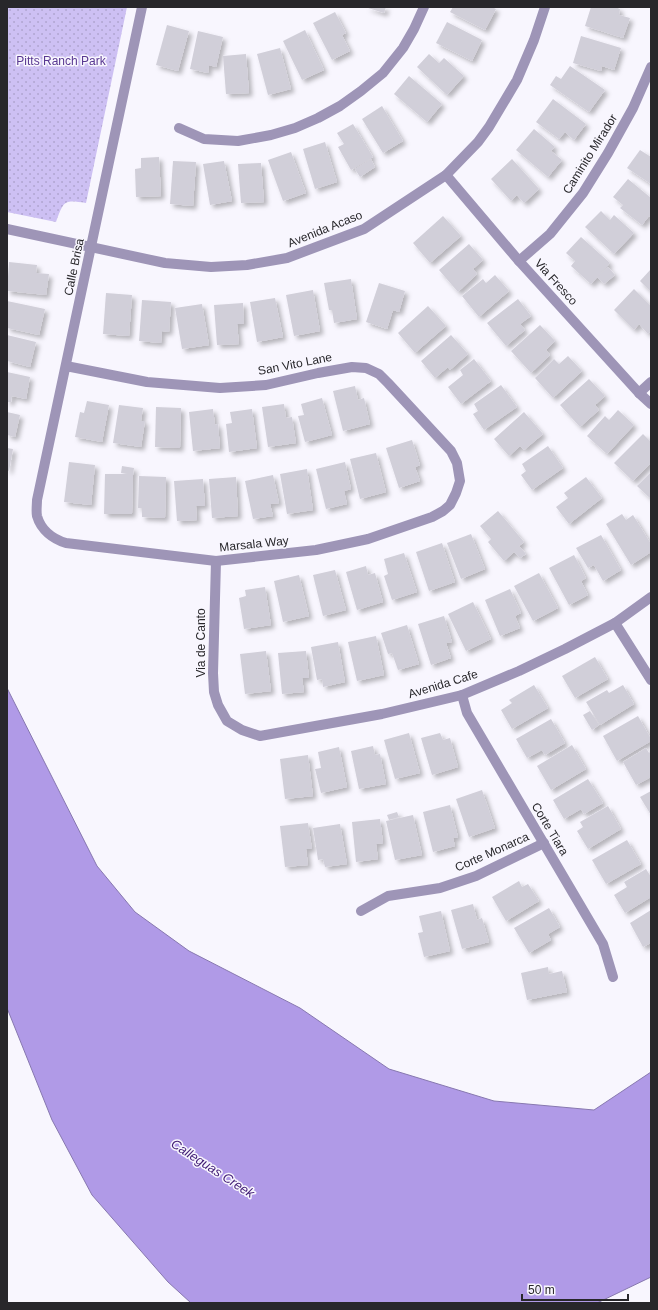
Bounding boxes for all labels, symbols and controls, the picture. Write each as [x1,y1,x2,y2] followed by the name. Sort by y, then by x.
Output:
[16,54,107,68] park label: Pitts Ranch Park
[560,112,620,196] street label: Caminito Mirador
[286,208,365,250] street label: Avenida Acaso
[61,237,87,297] street label: Calle Brisa
[532,256,581,308] street label: Via Fresco
[257,350,334,378] street label: San Vito Lane
[219,533,289,555] street label: Marsala Way
[194,608,208,678] street label: Via de Canto
[407,667,480,701] street label: Avenida Cafe
[529,800,571,858] street label: Corte Tiara
[453,829,531,875] street label: Corte Monarca
[168,1136,258,1202] water label: Calleguas Creek
[522,1276,628,1302] scale bar
[528,1283,555,1297] text: 50 m

